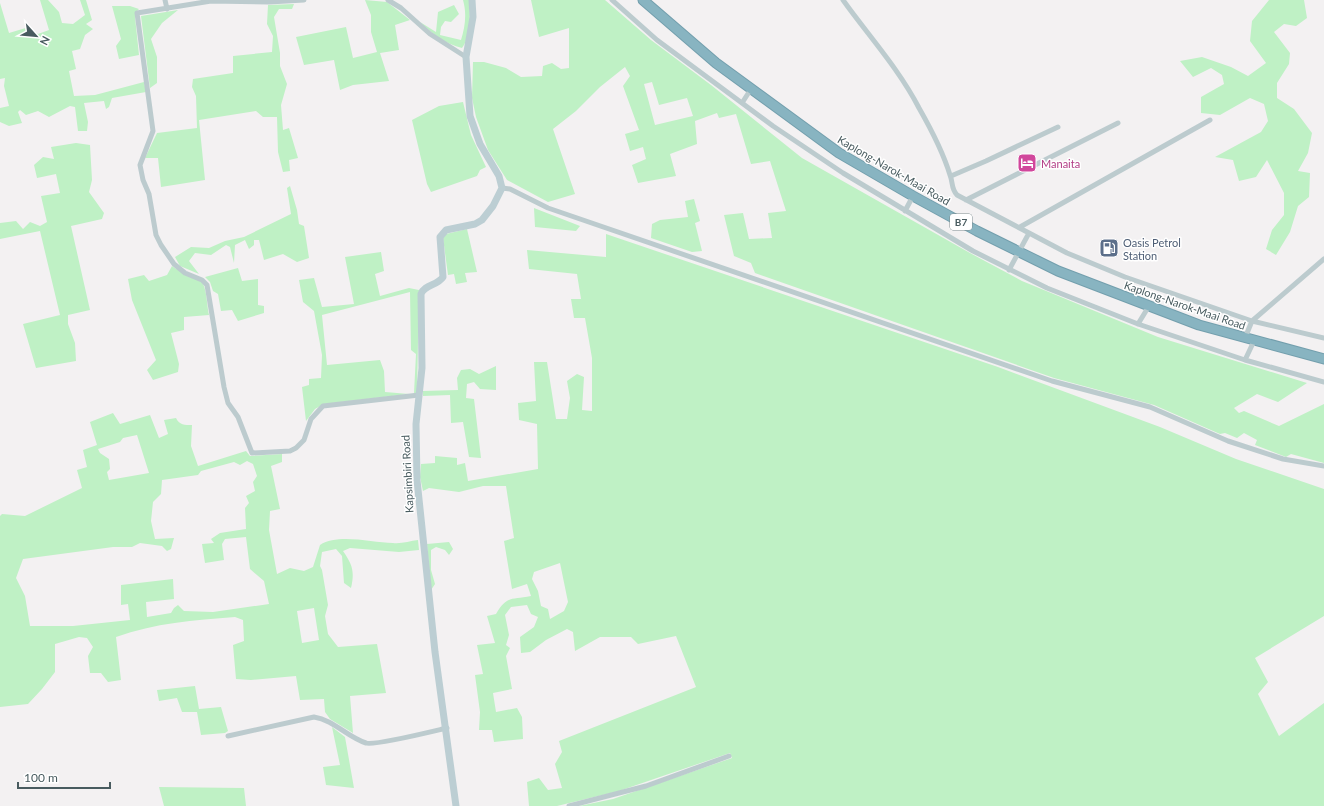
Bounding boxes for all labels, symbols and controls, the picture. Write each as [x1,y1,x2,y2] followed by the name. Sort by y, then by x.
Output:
[16,16,56,56] north arrow
[38,34,53,47] text: N
[835,132,953,208] street label: Kaplong-Narok-Maai Road
[1016,152,1038,174] hotel icon: Manaita
[1041,157,1080,170] place label: Manaita
[950,214,972,230] road number: B7
[1123,236,1181,262] place label: Oasis Petrol Station
[1098,237,1120,259] fuel station icon: Oasis Petrol Station
[1123,278,1247,332] street label: Kaplong-Narok-Maai Road
[398,435,416,513] street label: Kapsimbiri Road
[18,764,110,790] scale bar
[24,770,58,785] text: 100 m

